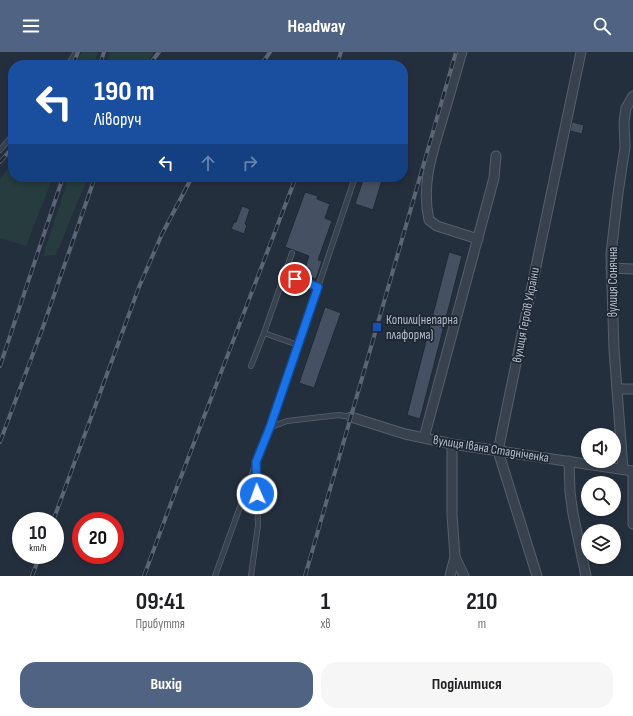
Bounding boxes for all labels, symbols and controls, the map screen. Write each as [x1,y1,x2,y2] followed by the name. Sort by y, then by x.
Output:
[20,15,42,37] icon: menu
[591,15,613,37] icon: search
[288,16,345,37] text: Headway
[94,75,155,108] text: 190 m
[28,76,80,128] icon: left
[94,109,141,130] text: Ліворуч
[155,152,177,174] icon: left
[197,152,219,174] icon: ahead
[239,152,261,174] icon: right
[605,247,621,317] street label: вулиця Сонячна
[278,262,312,296] pin
[509,266,543,364] street label: вулиця Героїв України
[284,268,306,290] icon: arrive
[386,312,458,343] place label: Копили(непарна плаформа)
[371,321,383,333] marker: Копили(непарна плаформа)
[581,428,621,564] map controls
[581,428,621,468] button: sound
[432,432,550,466] street label: вулиця Івана Стадніченка
[236,473,278,515] position arrow
[581,476,621,516] button: search
[72,512,124,564] speed limit sign: 20
[29,521,47,545] text: 10
[581,524,621,564] button: layers
[29,542,47,554] text: km/h
[136,587,185,616] text: 09:41
[321,587,330,616] text: 1
[466,587,498,616] text: 210
[135,616,185,632] text: Прибуття
[320,616,331,632] text: хв
[478,616,486,632] text: m
[20,662,313,708] button: Вихід
[321,662,613,708] button: Поділитися

